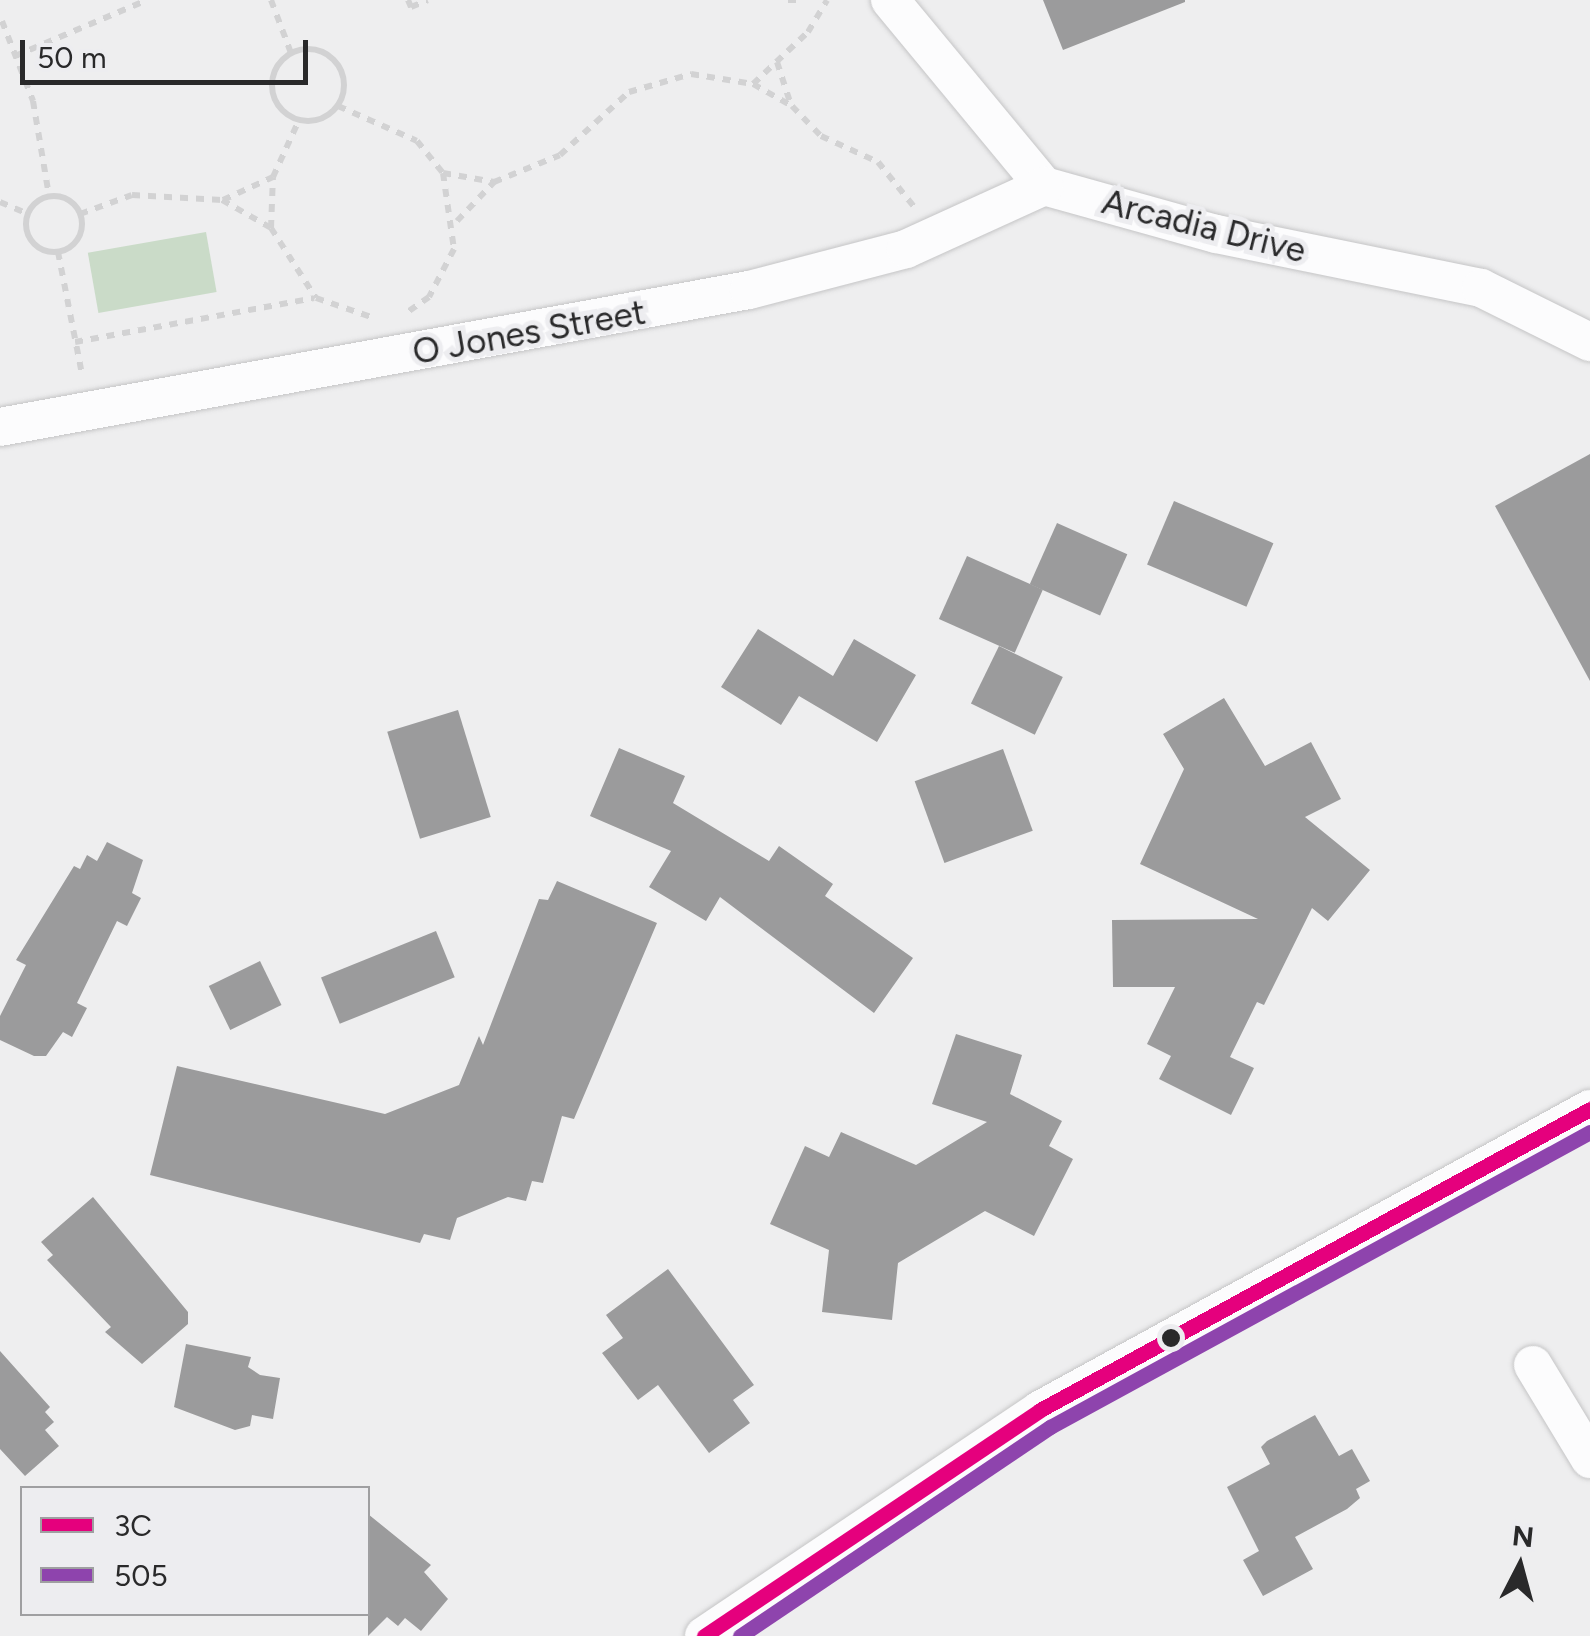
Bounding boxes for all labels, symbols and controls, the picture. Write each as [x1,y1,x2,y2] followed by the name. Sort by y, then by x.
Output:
[25,20,312,82] scale bar
[37,39,106,76] text: 50 m
[1098,180,1310,272] street label: Arcadia Drive
[409,291,649,373] street label: O Jones Street
[1161,1328,1181,1348] unlabelled marker
[20,1486,370,1616] legend
[114,1507,152,1544] text: 3C
[1470,1516,1570,1616] north arrow
[1511,1518,1536,1554] text: N
[114,1557,168,1594] text: 505

